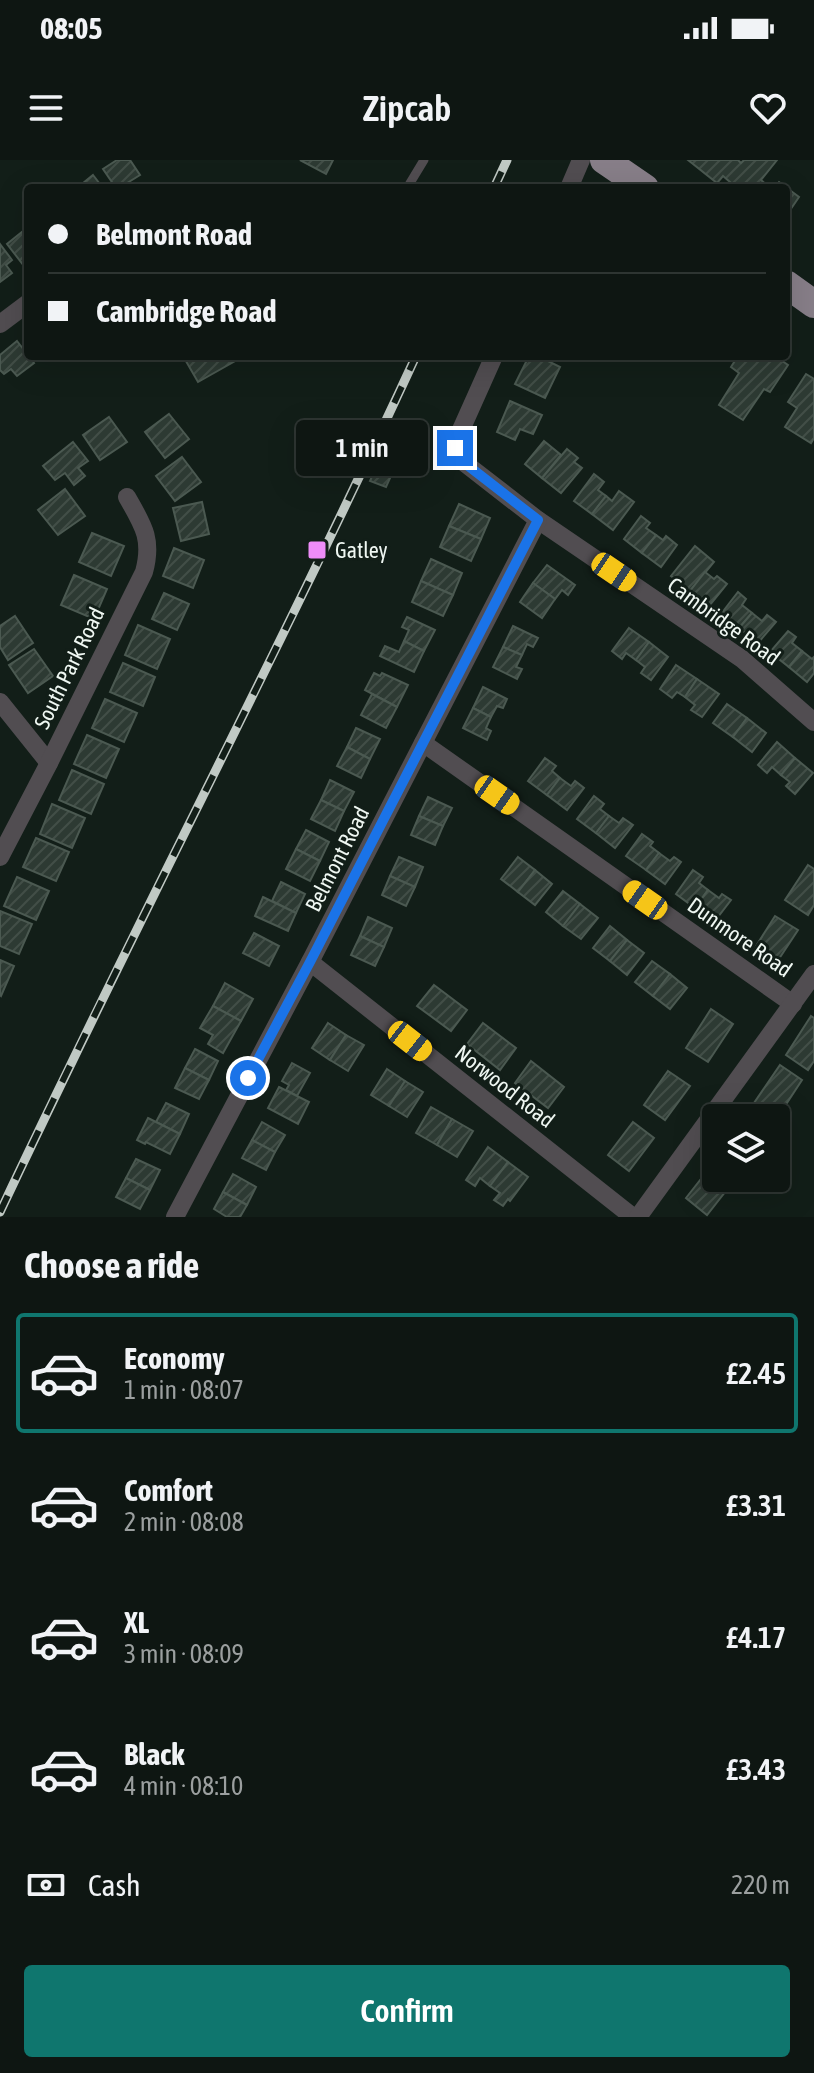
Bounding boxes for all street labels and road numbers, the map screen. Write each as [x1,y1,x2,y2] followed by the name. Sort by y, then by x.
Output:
[663,572,785,670] street label: Cambridge Road
[28,603,110,733] street label: South Park Road
[299,802,375,916] street label: Belmont Road
[683,892,797,982] street label: Dunmore Road
[450,1039,560,1133] street label: Norwood Road

